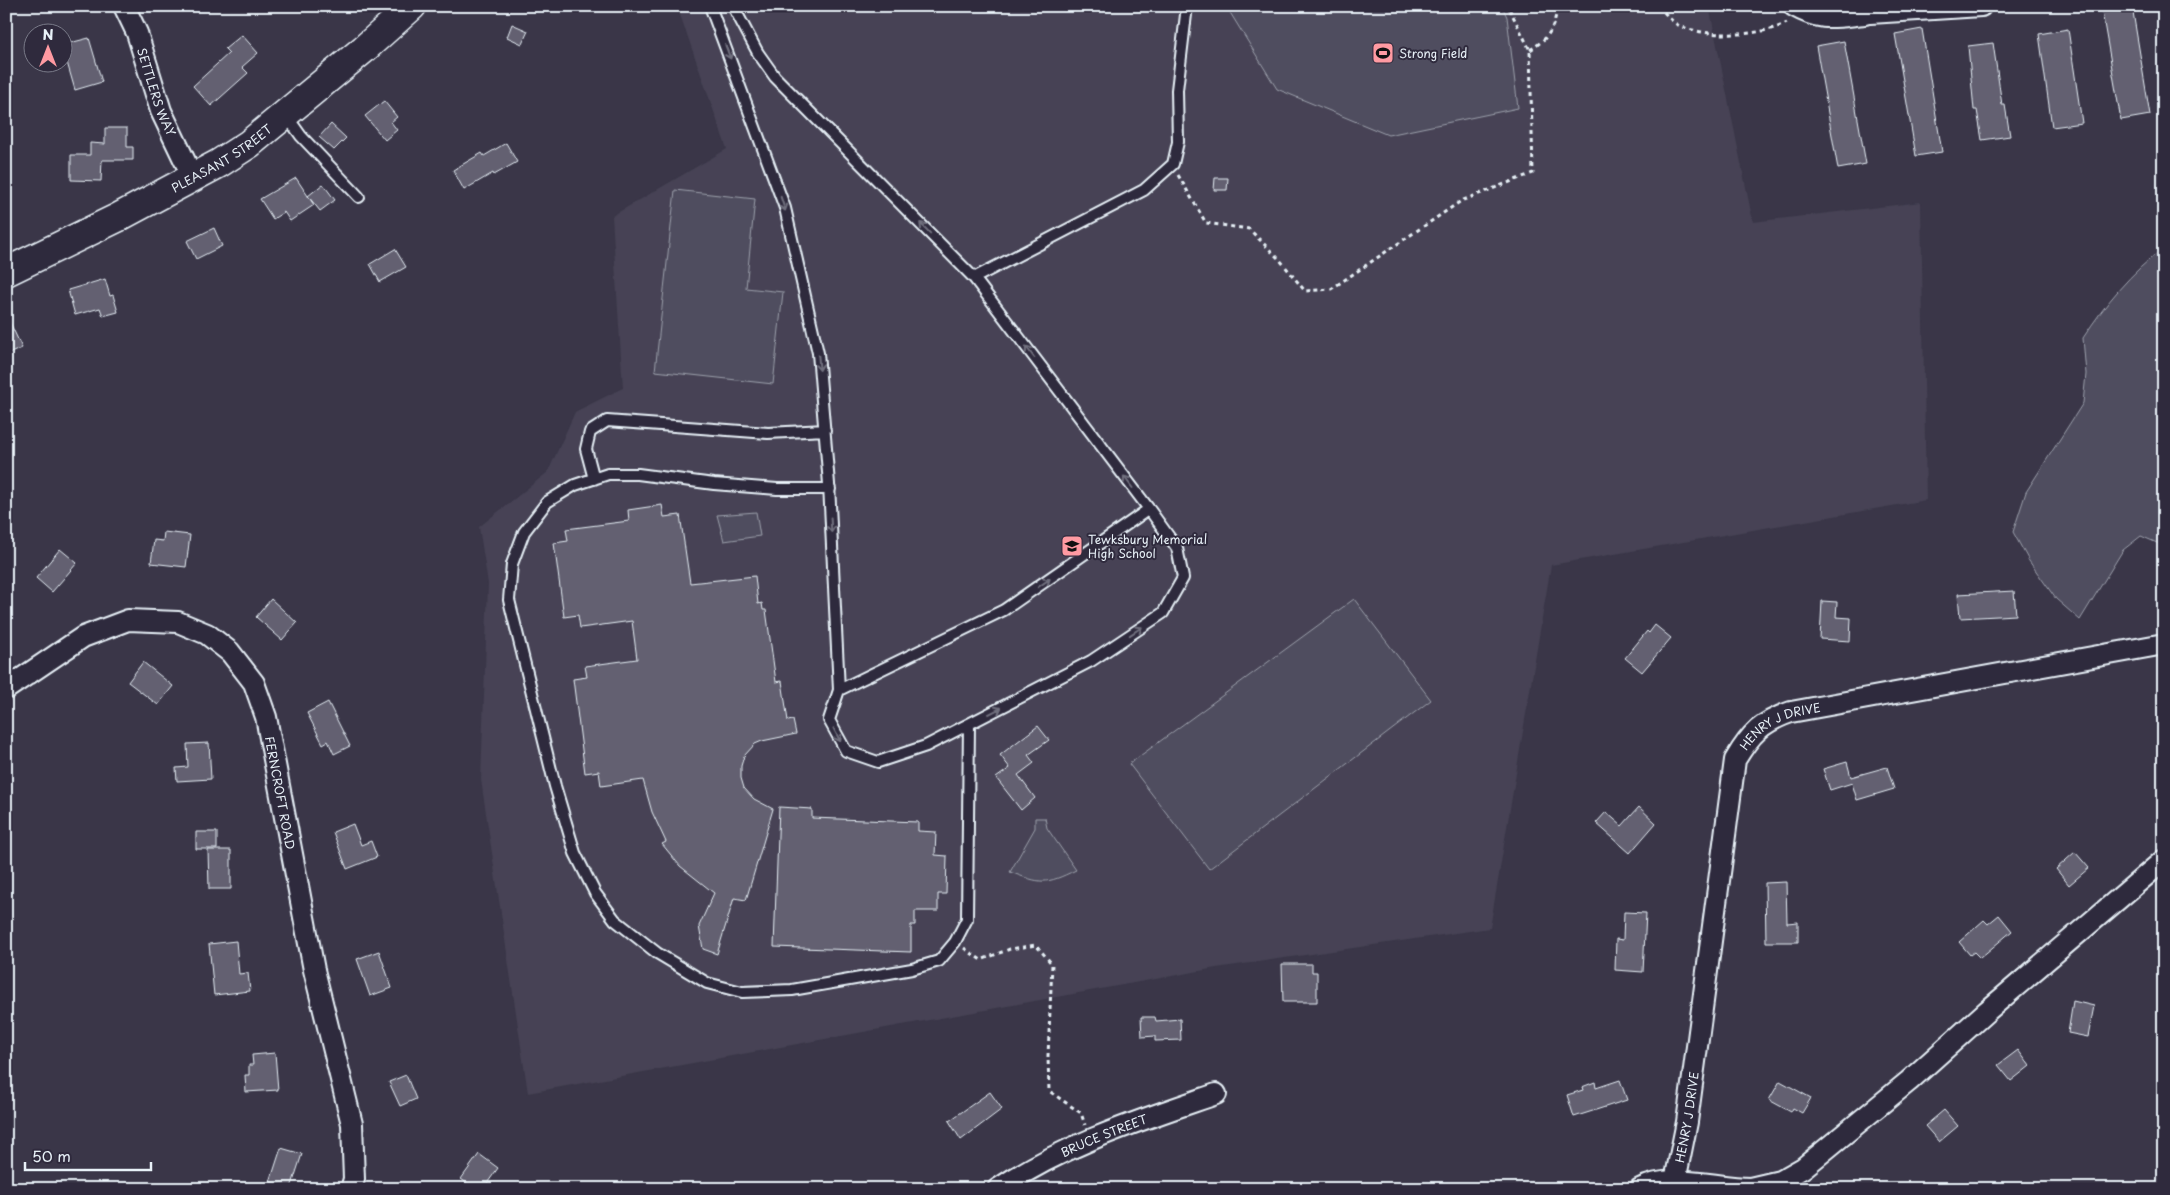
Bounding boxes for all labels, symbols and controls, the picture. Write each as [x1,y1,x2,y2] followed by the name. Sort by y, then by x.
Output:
[22,22,72,72] north arrow
[42,24,54,45] text: N
[1371,41,1395,65] sports icon: Strong Field
[724,44,733,59] one-way arrow
[1399,44,1467,62] place label: Strong Field
[133,45,181,139] street label: SETTLERS WAY
[168,119,276,196] street label: PLEASANT STREET
[779,196,789,212] one-way arrow
[919,222,931,235] one-way arrow
[1024,346,1035,359] one-way arrow
[814,355,824,371] one-way arrow
[1123,475,1133,489] one-way arrow
[827,517,836,533] one-way arrow
[1088,530,1207,562] place label: Tewksbury Memorial High School
[1060,534,1084,558] school or university icon: Tewksbury Memorial High School
[1037,578,1051,588] one-way arrow
[1129,626,1143,636] one-way arrow
[1735,698,1822,754] street label: HENRY J DRIVE
[987,706,1002,716] one-way arrow
[833,727,842,742] one-way arrow
[261,735,300,851] street label: FERNCROFT ROAD
[1670,1070,1703,1164] street label: HENRY J DRIVE
[1058,1109,1150,1161] street label: BRUCE STREET
[25,1140,151,1172] scale bar
[32,1144,71,1167] text: 50 m

